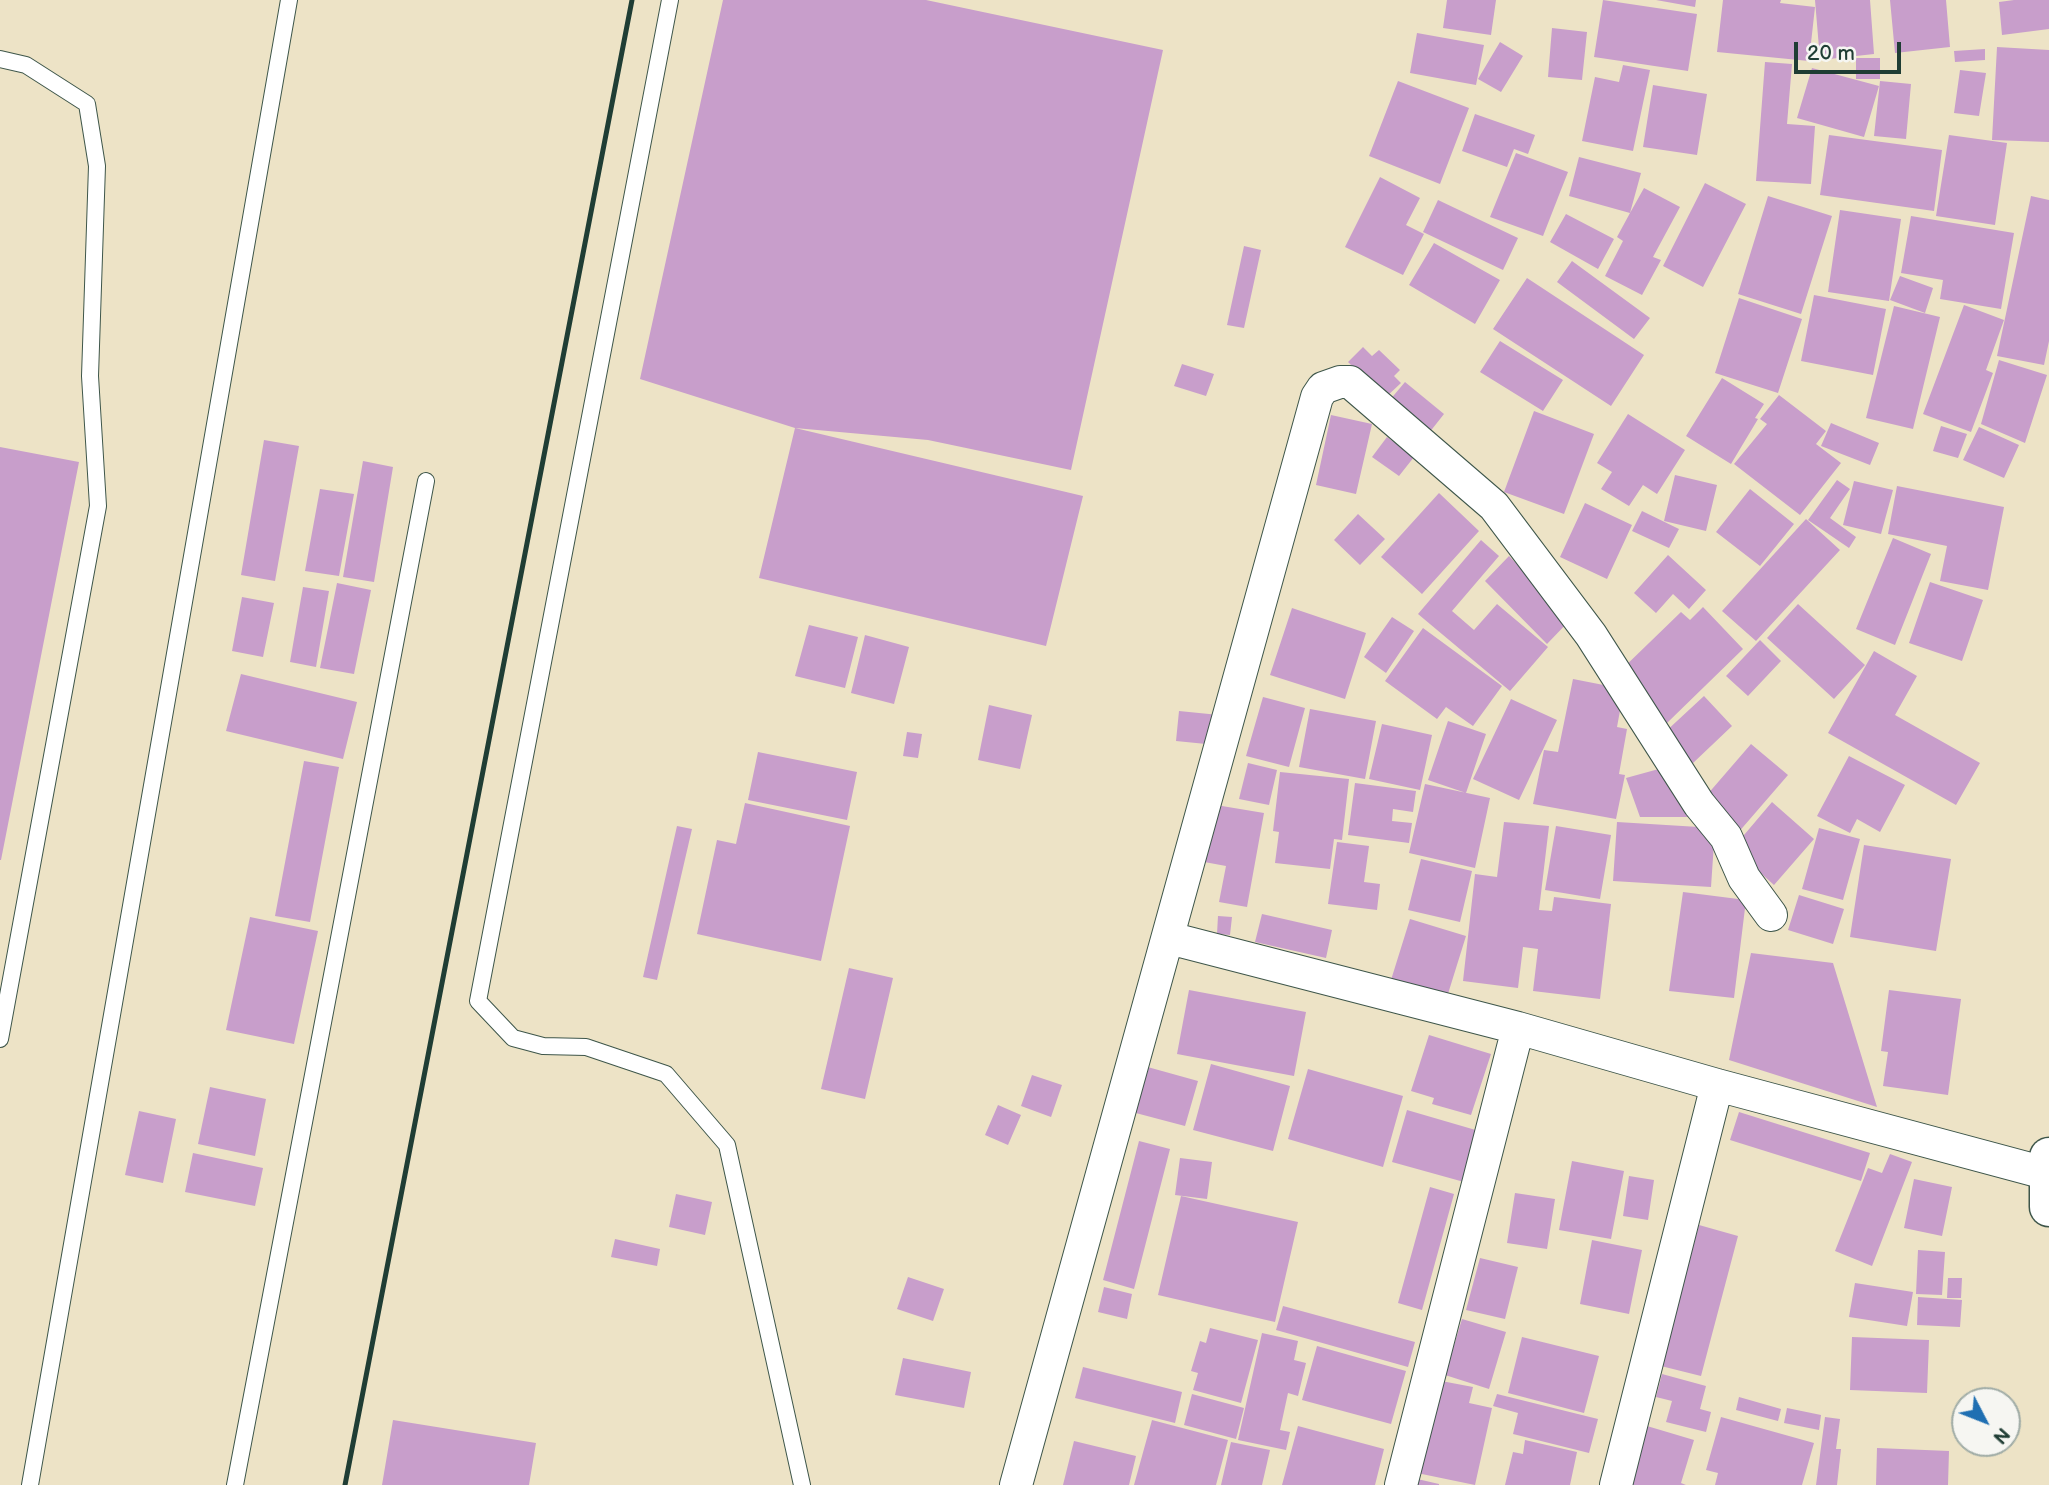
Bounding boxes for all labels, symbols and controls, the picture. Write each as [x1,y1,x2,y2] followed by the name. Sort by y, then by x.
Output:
[1797,28,1904,72] scale bar
[1807,41,1855,66] text: 20 m
[1951,1387,2021,1457] north arrow
[1987,1422,2014,1448] text: N

